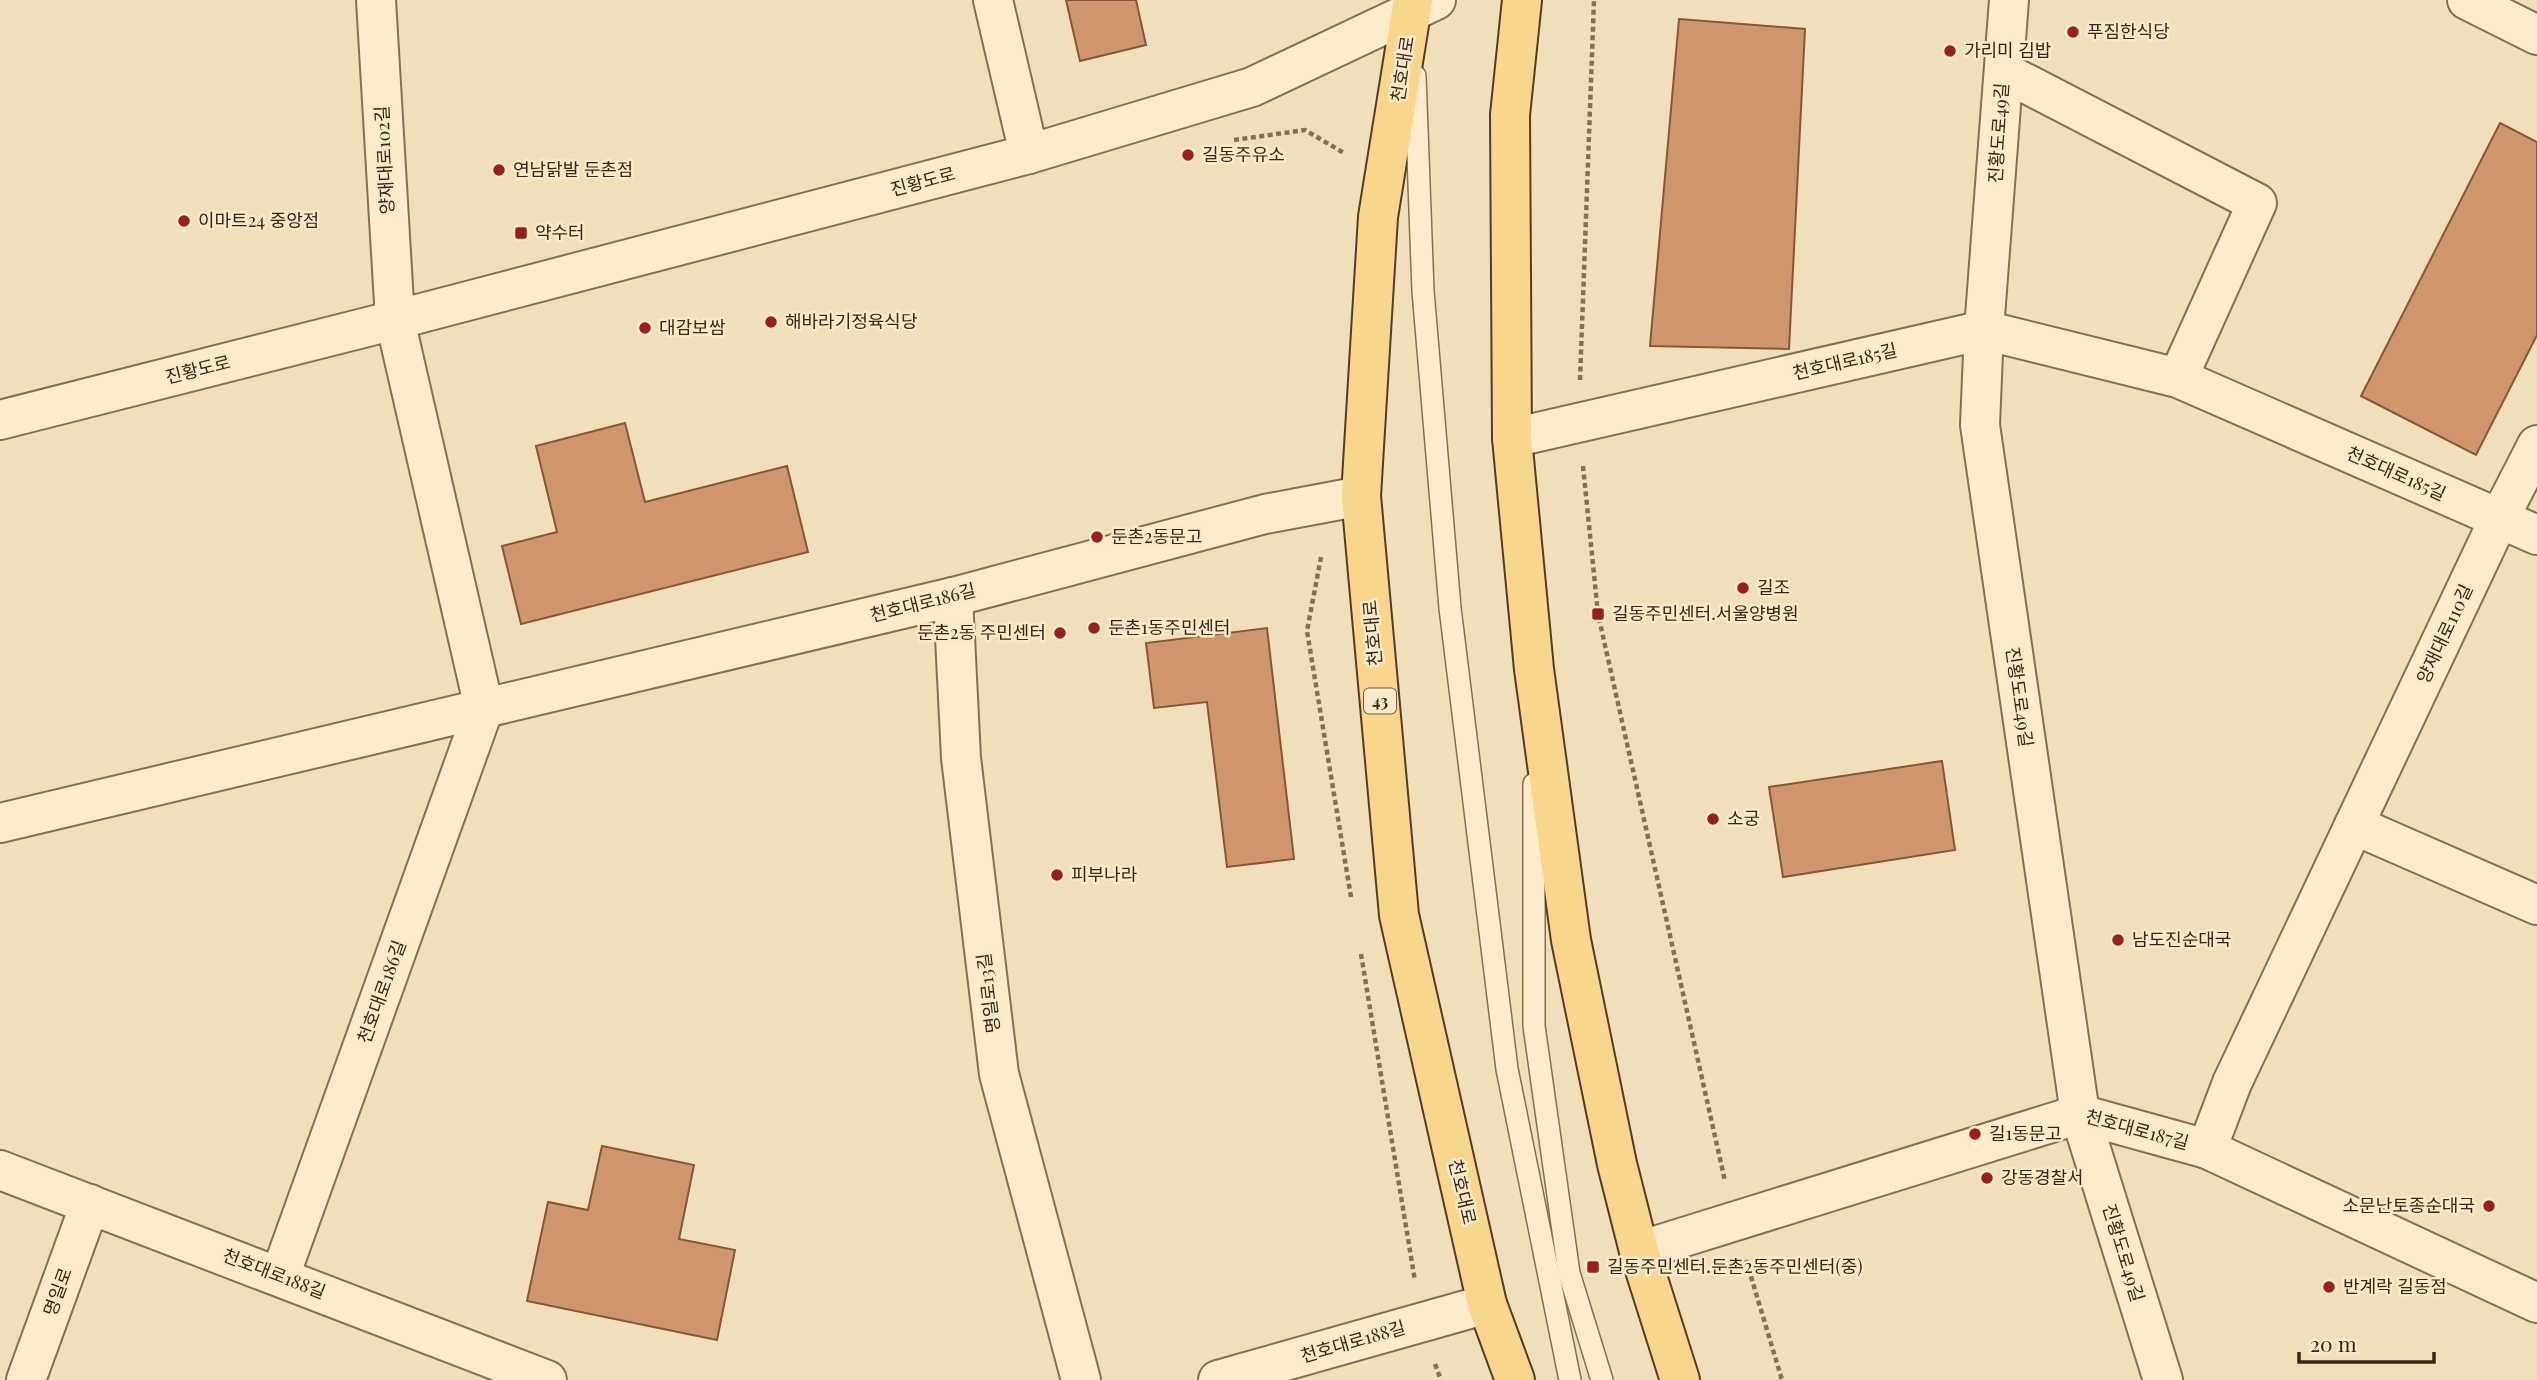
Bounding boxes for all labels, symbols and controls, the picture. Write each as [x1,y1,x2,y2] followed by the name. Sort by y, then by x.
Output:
[2087,19,2170,43] place label: 푸짐한식당
[2065,24,2081,40] marker: 푸짐한식당
[1385,34,1419,103] street label: 천호대로
[1964,38,2051,62] place label: 가리미 김밥
[1942,43,1958,59] marker: 가리미 김밥
[1983,82,2013,184] street label: 진황도로49길
[369,105,399,215] street label: 양재대로102길
[1202,142,1285,166] place label: 길동주유소
[1180,147,1196,163] marker: 길동주유소
[513,157,633,181] place label: 연남닭발 둔촌점
[888,161,958,201] street label: 진황도로
[491,162,507,178] marker: 연남닭발 둔촌점
[198,208,319,232] place label: 이마트24 중앙점
[176,213,192,229] marker: 이마트24 중앙점
[535,220,585,244] place label: 약수터
[513,225,529,241] marker: 약수터
[785,309,917,333] place label: 해바라기정육식당
[763,314,779,330] marker: 해바라기정육식당
[659,315,725,339] place label: 대감보쌈
[637,320,653,336] marker: 대감보쌈
[1790,337,1899,385] street label: 천호대로185길
[163,349,233,389] street label: 진황도로
[2343,441,2450,506] street label: 천호대로185길
[1111,524,1202,548] place label: 둔촌2동문고
[1089,529,1105,545] marker: 둔촌2동문고
[1757,575,1790,599] place label: 길조
[867,577,978,627] street label: 천호대로186길
[1735,580,1751,596] marker: 길조
[2411,580,2478,687] street label: 양재대로110길
[1357,599,1387,667] street label: 천호대로
[1612,601,1799,625] place label: 길동주민센터.서울양병원
[1590,606,1606,622] marker: 길동주민센터.서울양병원
[1108,615,1231,639] place label: 둔촌1동주민센터
[917,620,1046,644] place label: 둔촌2동 주민센터
[1086,620,1102,636] marker: 둔촌1동주민센터
[1052,625,1068,641] marker: 둔촌2동 주민센터
[2001,645,2039,748] street label: 진황도로49길
[1364,688,1396,714] road number: 43
[1727,806,1760,830] place label: 소궁
[1705,811,1721,827] marker: 소궁
[1071,862,1138,886] place label: 피부나라
[1049,867,1065,883] marker: 피부나라
[2132,927,2231,951] place label: 남도진순대국
[2110,932,2126,948] marker: 남도진순대국
[351,937,411,1047] street label: 천호대로186길
[971,952,1005,1035] street label: 명일로13길
[2083,1104,2192,1154] street label: 천호대로187길
[1989,1121,2062,1145] place label: 길1동문고
[1967,1126,1983,1142] marker: 길1동문고
[1444,1157,1482,1227] street label: 천호대로
[2001,1165,2084,1189] place label: 강동경찰서
[1979,1170,1995,1186] marker: 강동경찰서
[2343,1193,2475,1217] place label: 소문난토종순대국
[2481,1198,2497,1214] marker: 소문난토종순대국
[2098,1201,2150,1304] street label: 진황도로49길
[220,1242,329,1304] street label: 천호대로188길
[1607,1254,1863,1278] place label: 길동주민센터.둔촌2동주민센터(중)
[1585,1259,1601,1275] marker: 길동주민센터.둔촌2동주민센터(중)
[37,1264,77,1319] street label: 명일로
[2343,1274,2447,1298] place label: 반계락 길동점
[2321,1279,2337,1295] marker: 반계락 길동점
[1297,1315,1408,1367] street label: 천호대로188길
[2299,1320,2434,1364] scale bar
[2310,1329,2357,1357] text: 20 m

